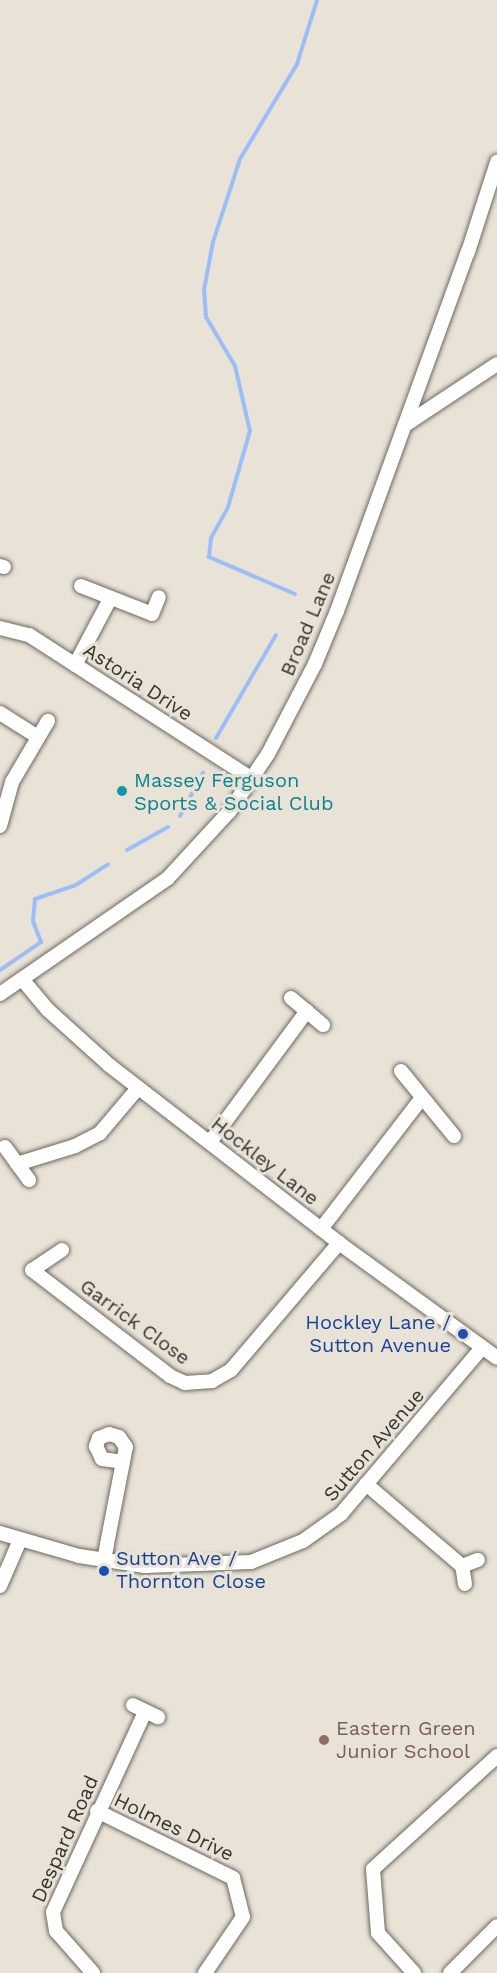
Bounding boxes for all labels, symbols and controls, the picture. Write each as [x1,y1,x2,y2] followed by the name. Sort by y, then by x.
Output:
[275,568,341,680] street label: Broad Lane
[79,638,197,726] street label: Astoria Drive
[134,768,334,815] place label: Massey Ferguson Sports & Social Club
[115,784,129,798] marker: Massey Ferguson Sports & Social Club
[206,1111,324,1211] street label: Hockley Lane
[75,1274,195,1370] street label: Garrick Close
[305,1310,451,1357] place label: Hockley Lane / Sutton Avenue
[456,1327,470,1341] marker: Hockley Lane / Sutton Avenue
[318,1383,430,1507] street label: Sutton Avenue
[116,1547,266,1594] place label: Sutton Ave / Thornton Close
[97,1564,111,1578] marker: Sutton Ave / Thornton Close
[336,1716,476,1763] place label: Eastern Green Junior School
[317,1733,331,1747] marker: Eastern Green Junior School
[26,1772,104,1906] street label: Despard Road
[110,1788,238,1866] street label: Holmes Drive

